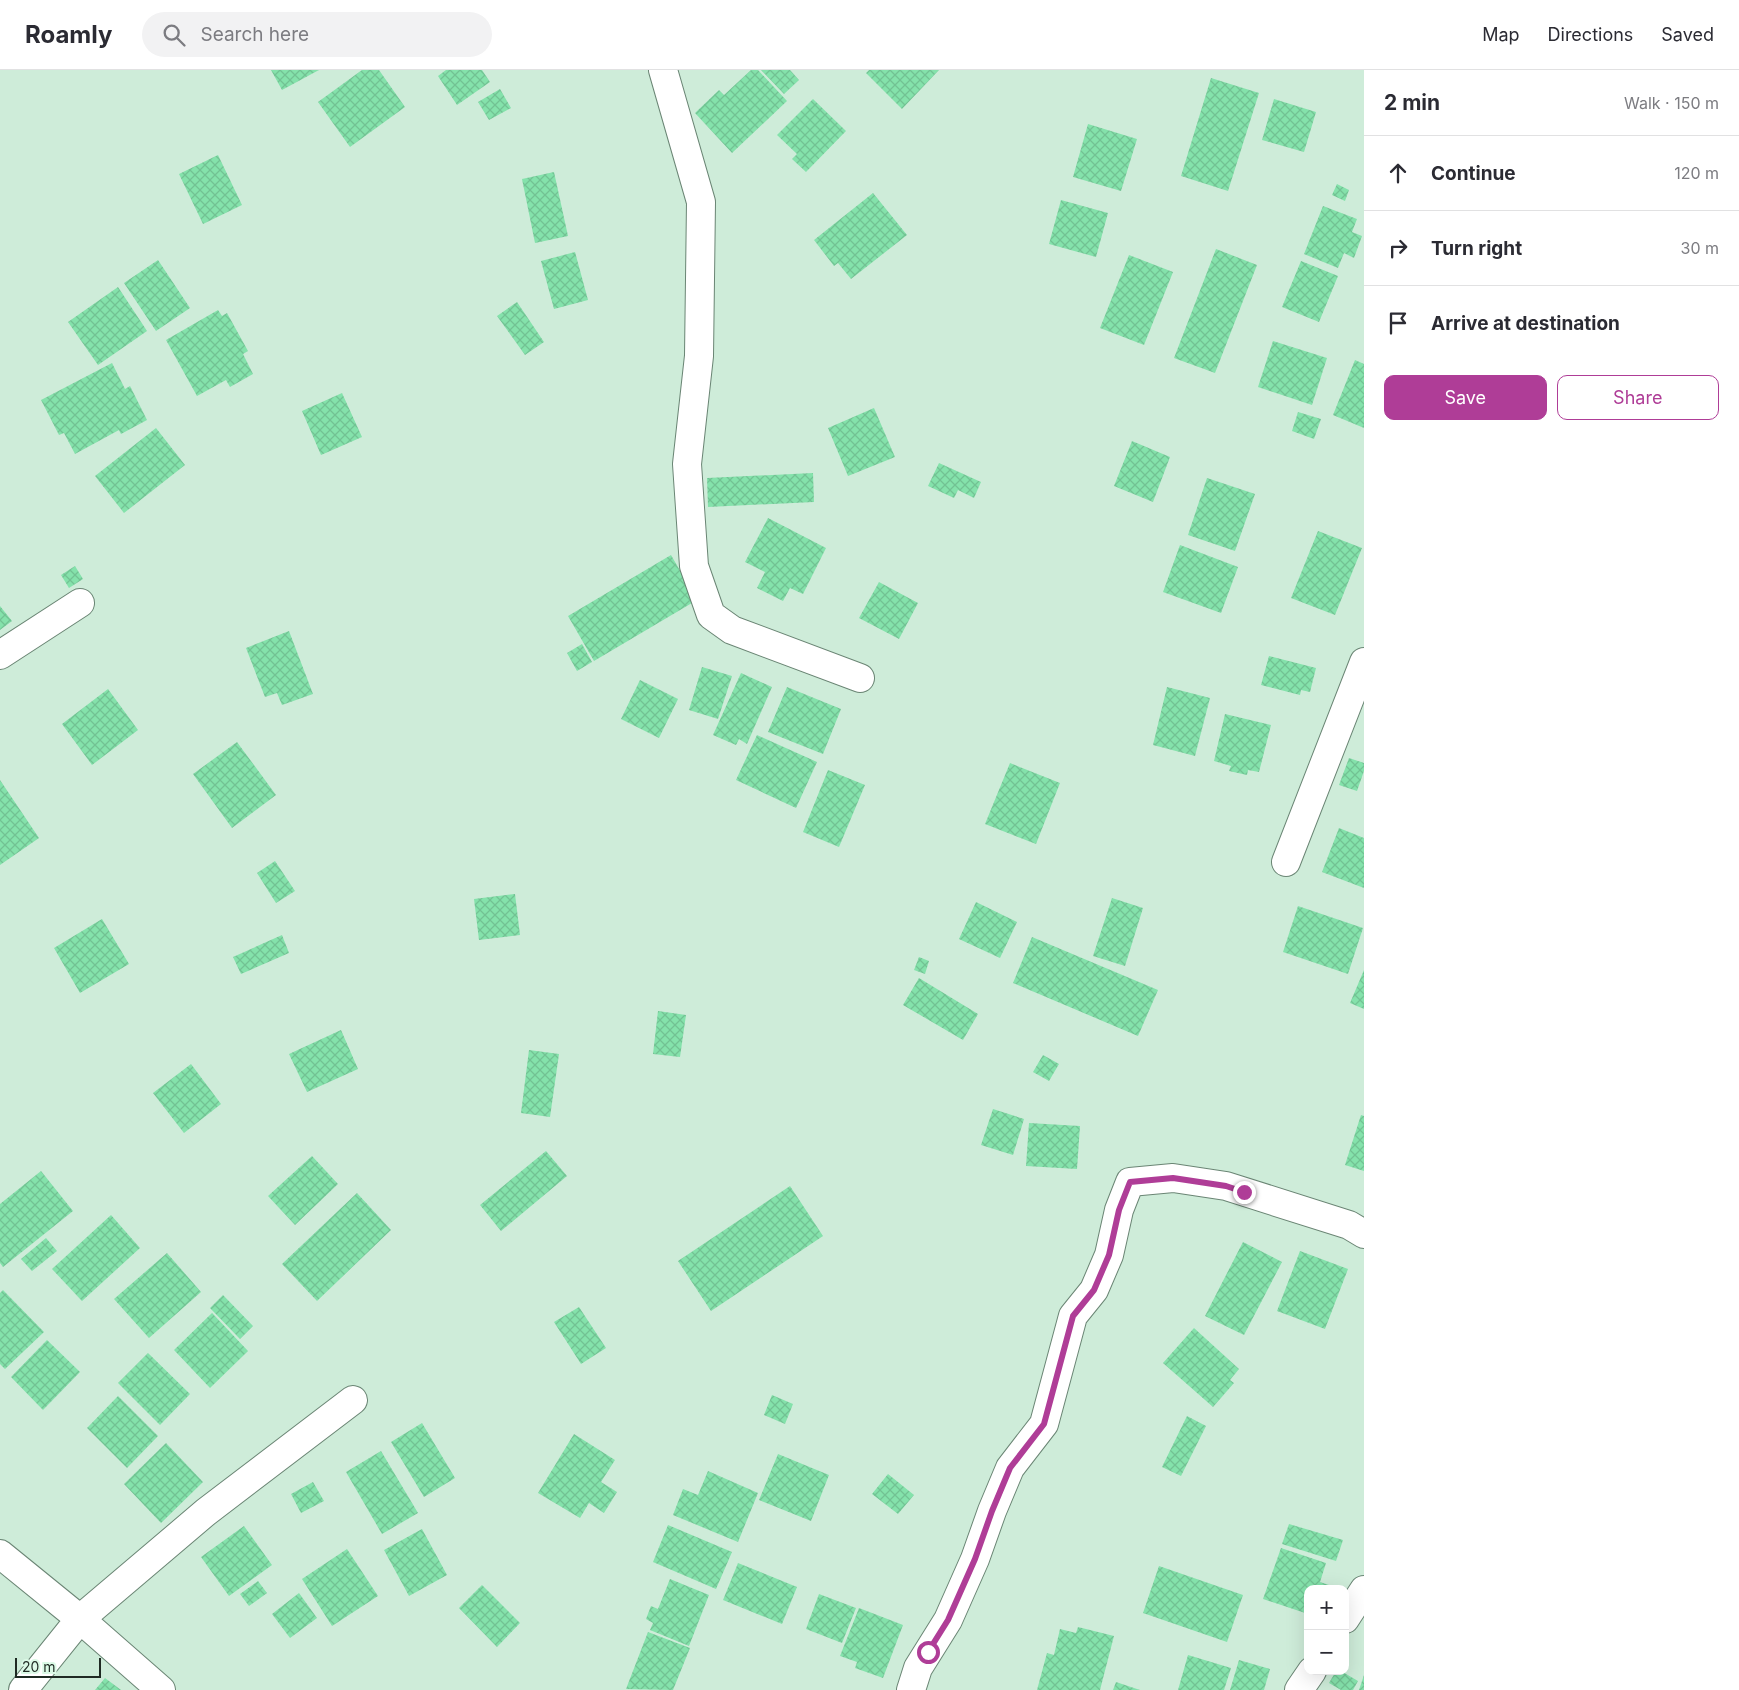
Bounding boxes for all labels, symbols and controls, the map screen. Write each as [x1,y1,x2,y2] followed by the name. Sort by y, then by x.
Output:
[142,12,492,57] search box
[25,20,112,49] text: Roamly
[160,21,188,49] icon: search
[200,23,309,46] text: Search here
[1482,24,1520,45] text: Map
[1548,24,1633,45] text: Directions
[1661,24,1714,45] text: Saved
[1384,90,1440,115] text: 2 min
[1624,93,1719,113] text: Walk · 150 m
[1384,159,1412,187] icon: ahead
[1431,162,1516,185] text: Continue
[1674,163,1719,183] text: 120 m
[1384,234,1412,262] icon: right
[1431,237,1522,260] text: Turn right
[1681,238,1719,258] text: 30 m
[1384,309,1412,337] icon: arrive
[1431,312,1620,335] text: Arrive at destination
[1384,375,1547,420] button: Save
[1557,375,1719,420] button: Share
[1233,1181,1256,1204] route end
[1304,1585,1349,1675] map controls
[1304,1585,1349,1630] button: +
[1304,1630,1349,1675] button: −
[917,1641,940,1664] route start
[15,1655,101,1678] scale bar
[22,1658,56,1675] text: 20 m

